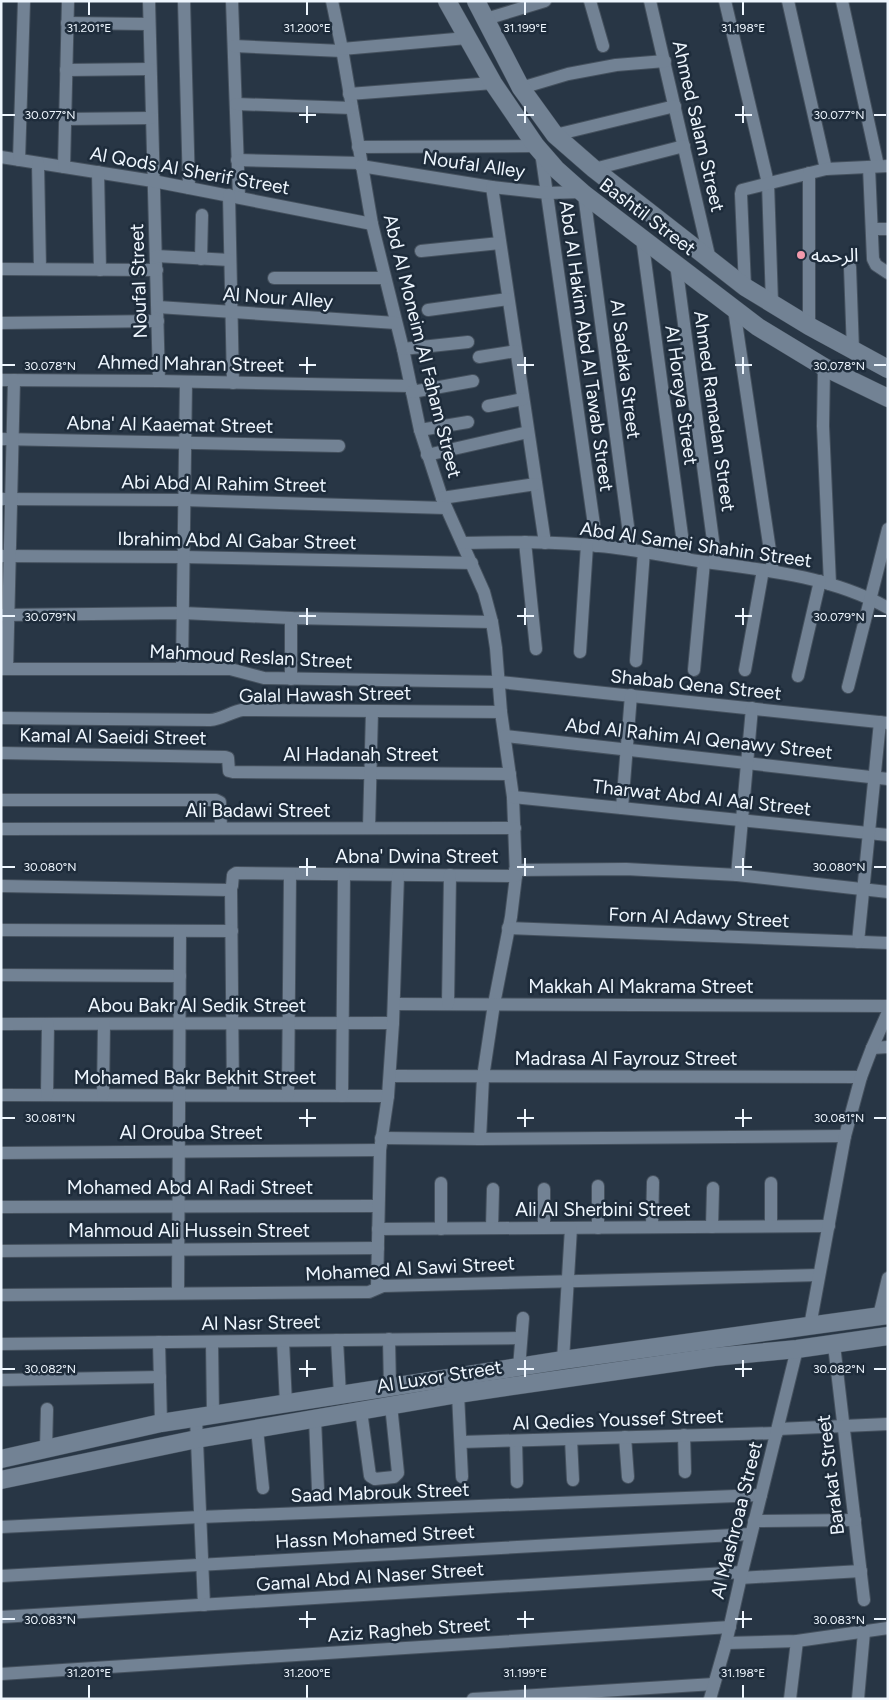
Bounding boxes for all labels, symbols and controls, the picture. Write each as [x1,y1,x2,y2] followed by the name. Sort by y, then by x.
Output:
[67,21,111,35] text: 31.201°E
[283,21,331,35] text: 31.200°E
[503,21,547,35] text: 31.199°E
[721,21,765,35] text: 31.198°E
[668,38,729,214] street label: Ahmed Salam Street
[24,108,76,122] text: 30.077°N
[813,108,865,122] text: 30.077°N
[88,142,292,199] street label: Al Qods Al Sherif Street
[421,146,527,183] street label: Noufal Alley
[595,173,700,260] street label: Bashtil Street
[555,199,618,493] street label: Abd Al Hakim Abd Al Tawab Street
[379,212,466,480] street label: Abd Al Moneim Al Faham Street
[125,223,152,339] street label: Noufal Street
[811,244,859,267] place label: الرحمه
[795,249,807,261] marker: الرحمه
[222,282,334,313] street label: Al Nour Alley
[606,298,645,440] street label: Al Sadaka Street
[689,309,740,513] street label: Ahmed Ramadan Street
[660,324,703,466] street label: Al Horeya Street
[97,350,285,377] street label: Ahmed Mahran Street
[24,359,76,373] text: 30.078°N
[813,359,865,373] text: 30.078°N
[66,411,273,438] street label: Abna' Al Kaaemat Street
[121,470,327,497] street label: Abi Abd Al Rahim Street
[578,517,813,572] street label: Abd Al Samei Shahin Street
[117,527,357,554] street label: Ibrahim Abd Al Gabar Street
[24,610,76,624] text: 30.079°N
[813,610,865,624] text: 30.079°N
[149,640,353,673] street label: Mahmoud Reslan Street
[609,664,783,705] street label: Shabab Qena Street
[239,681,411,708] street label: Galal Hawash Street
[564,713,834,764] street label: Abd Al Rahim Al Qenawy Street
[19,723,207,750] street label: Kamal Al Saeidi Street
[283,743,439,766] street label: Al Hadanah Street
[592,775,812,820] street label: Tharwat Abd Al Aal Street
[185,799,331,822] street label: Ali Badawi Street
[335,845,499,868] street label: Abna' Dwina Street
[23,860,77,874] text: 30.080°N
[812,860,866,874] text: 30.080°N
[608,903,790,932] street label: Forn Al Adawy Street
[528,975,754,998] street label: Makkah Al Makrama Street
[88,994,306,1017] street label: Abou Bakr Al Sedik Street
[515,1047,738,1070] street label: Madrasa Al Fayrouz Street
[74,1066,316,1089] street label: Mohamed Bakr Bekhit Street
[25,1111,75,1125] text: 30.081°N
[814,1111,864,1125] text: 30.081°N
[119,1121,263,1144] street label: Al Orouba Street
[67,1176,313,1199] street label: Mohamed Abd Al Radi Street
[515,1198,691,1221] street label: Ali Al Sherbini Street
[68,1219,310,1242] street label: Mahmoud Ali Hussein Street
[305,1252,515,1285] street label: Mohamed Al Sawi Street
[201,1310,321,1335] street label: Al Nasr Street
[375,1355,503,1398] street label: Al Luxor Street
[24,1362,76,1376] text: 30.082°N
[813,1362,865,1376] text: 30.082°N
[512,1404,724,1435] street label: Al Qedies Youssef Street
[812,1413,849,1536] street label: Barakat Street
[706,1439,767,1601] street label: Al Mashroaa Street
[290,1478,470,1507] street label: Saad Mabrouk Street
[275,1520,475,1553] street label: Hassn Mohamed Street
[255,1557,485,1596] street label: Gamal Abd Al Naser Street
[327,1612,491,1647] street label: Aziz Ragheb Street
[24,1613,76,1627] text: 30.083°N
[813,1613,865,1627] text: 30.083°N
[67,1666,111,1680] text: 31.201°E
[283,1666,331,1680] text: 31.200°E
[503,1666,547,1680] text: 31.199°E
[721,1666,765,1680] text: 31.198°E

